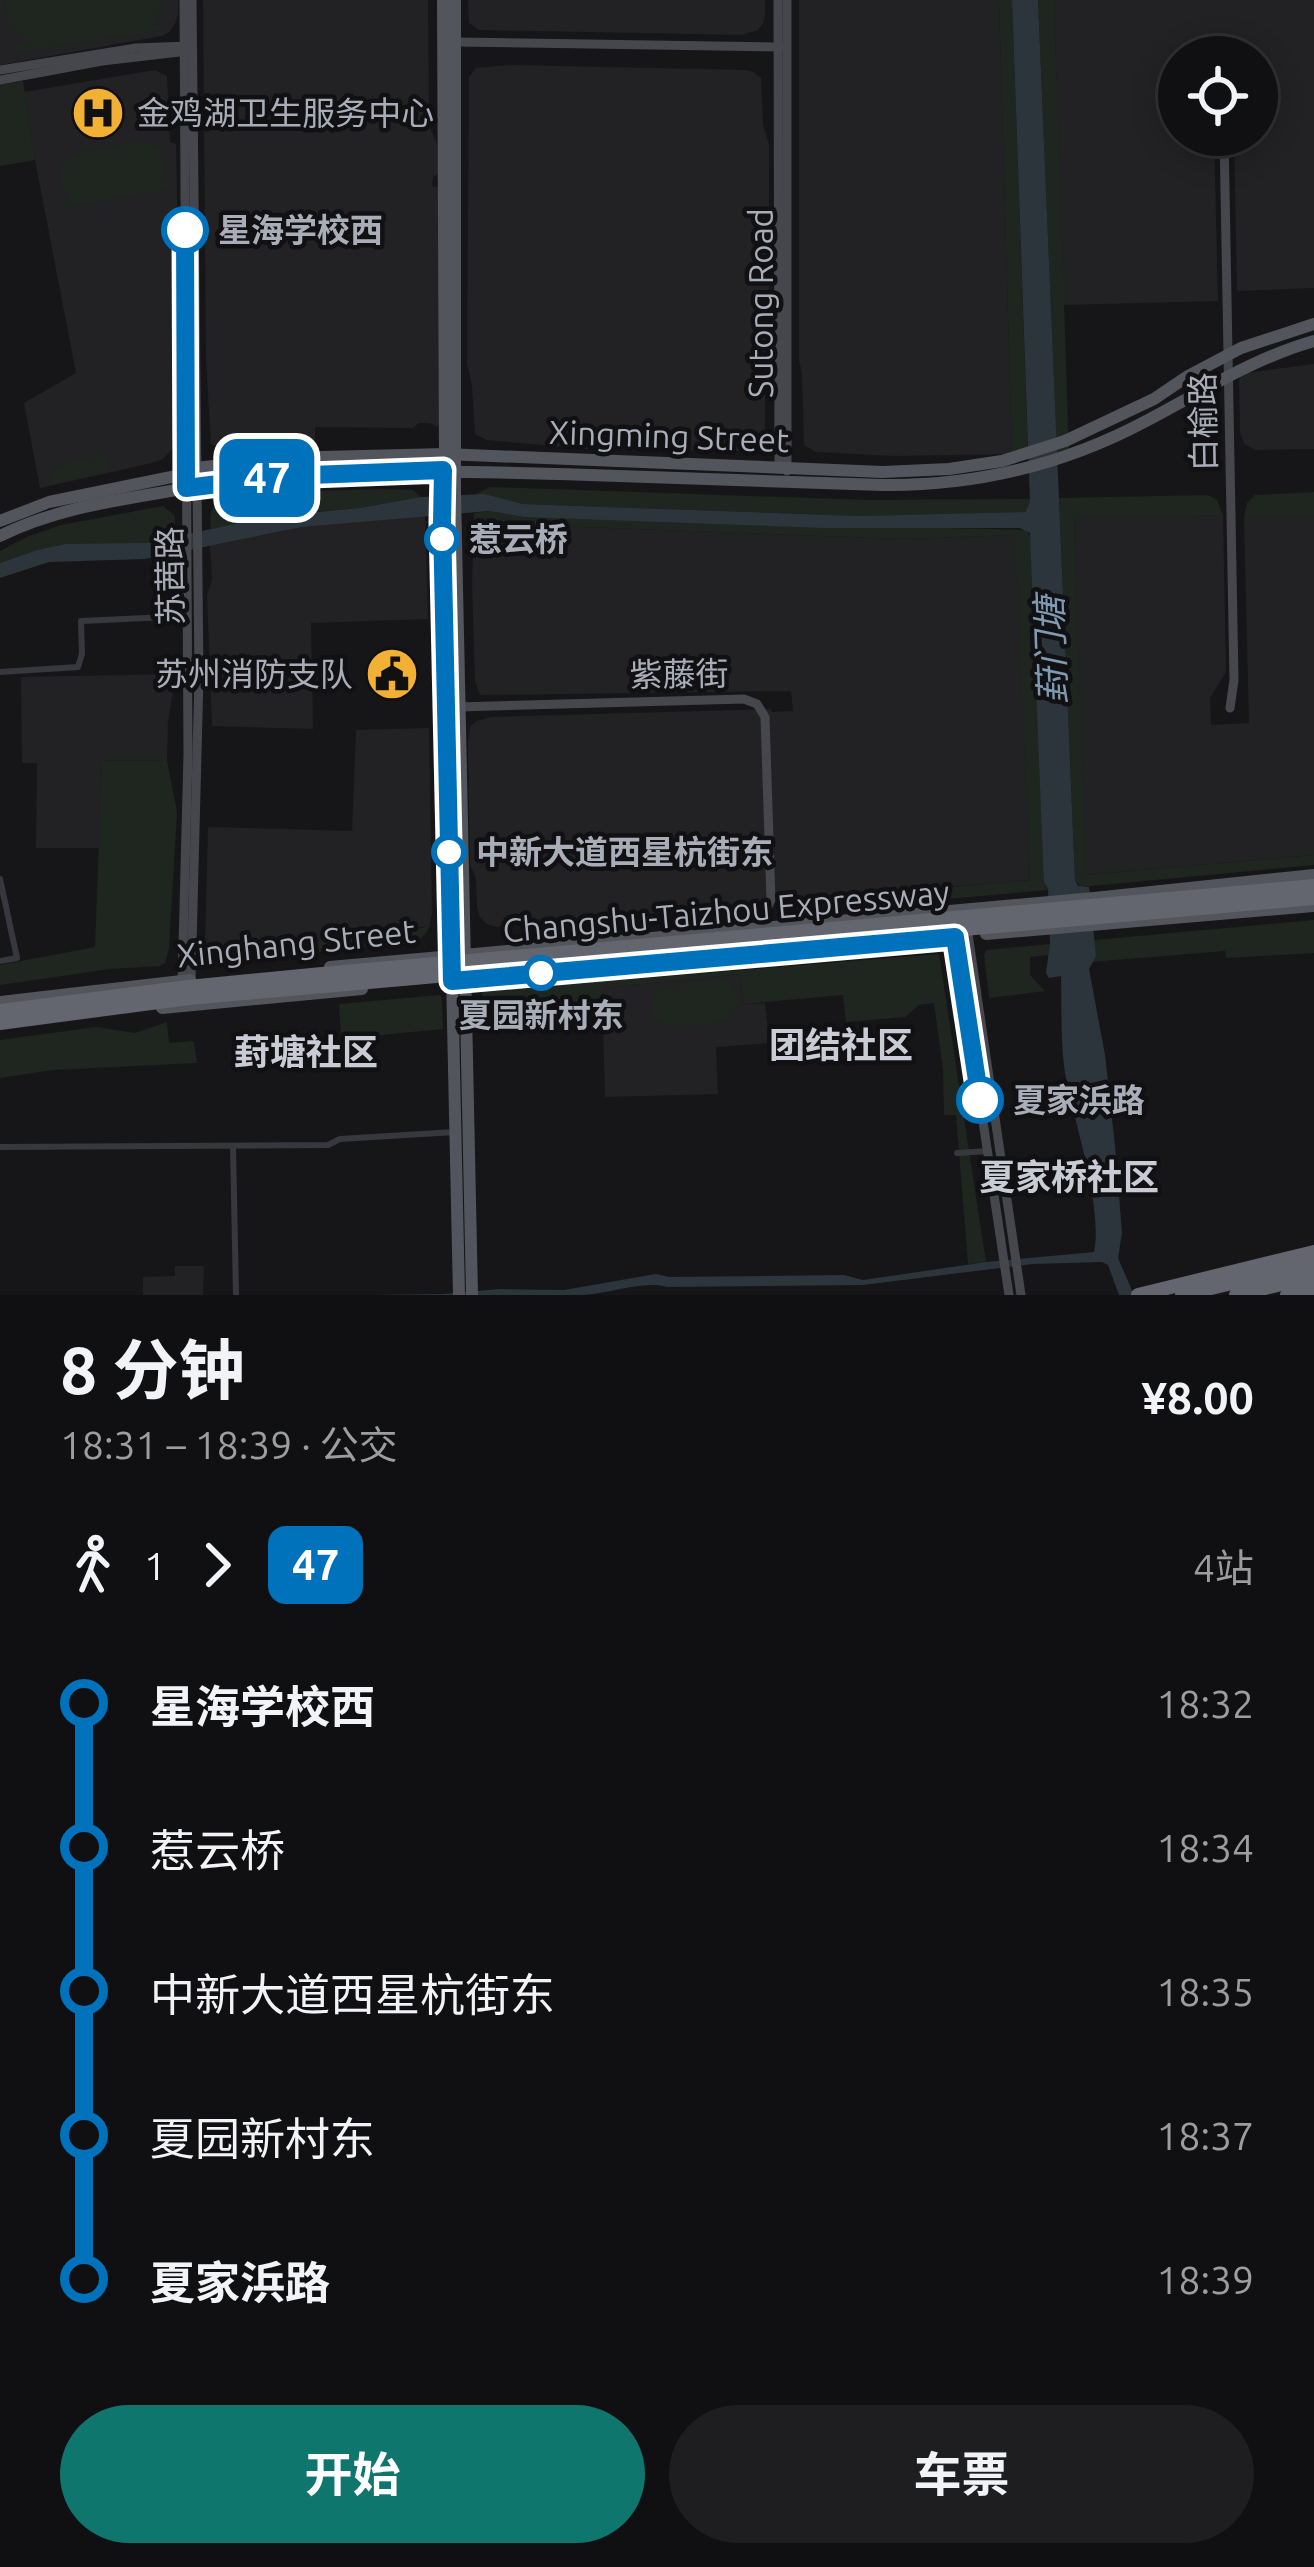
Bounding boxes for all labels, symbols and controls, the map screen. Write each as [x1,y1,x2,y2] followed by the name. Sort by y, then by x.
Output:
[1158,36,1278,156] map controls
[1158,36,1278,156] button: locate
[70,85,126,141] hospital icon: 金鸡湖卫生服务中心
[137,94,434,131] place label: 金鸡湖卫生服务中心
[163,208,207,252] marker: 星海学校西
[742,208,779,398] street label: Sutong Road
[218,211,383,248] place label: 星海学校西
[1183,372,1222,472] street label: 白榆路
[548,413,790,458] street label: Xingming Street
[213,439,321,517] line badge: 47
[243,454,291,501] text: 47
[469,520,568,557] place label: 惹云桥
[426,523,458,555] marker: 惹云桥
[150,526,189,626] street label: 苏茜路
[1028,590,1073,705] water label: 葑门塘
[364,646,420,702] public building icon: 苏州消防支队
[629,654,729,693] street label: 紫藤街
[155,655,353,692] place label: 苏州消防支队
[476,833,773,870] place label: 中新大道西星杭街东
[433,836,465,868] marker: 中新大道西星杭街东
[501,873,951,948] street label: Changshu-Taizhou Expressway
[175,912,417,973] street label: Xinghang Street
[525,957,557,989] marker: 夏园新村东
[459,996,624,1033] place label: 夏园新村东
[769,1024,913,1065] district label: 团结社区
[234,1031,378,1072] district label: 葑塘社区
[958,1078,1002,1122] marker: 夏家浜路
[1013,1081,1145,1118] place label: 夏家浜路
[979,1156,1159,1197] district label: 夏家桥社区
[60,1332,245,1406] text: 8 分钟
[1141,1372,1254,1423] text: ¥8.00
[60,1423,398,1466] text: 18:31 – 18:39 · 公交
[60,1532,126,1598] icon: walk
[184,1532,250,1598] icon: forward
[292,1541,339,1588] text: 47
[144,1544,166,1587] text: 1
[1193,1546,1254,1589] text: 4站
[150,1681,375,1732] text: 星海学校西
[1156,1682,1254,1725] text: 18:32
[150,1825,285,1876] text: 惹云桥
[1156,1826,1254,1869] text: 18:34
[150,1969,555,2020] text: 中新大道西星杭街东
[1156,1970,1254,2013] text: 18:35
[150,2113,375,2164] text: 夏园新村东
[1156,2114,1254,2157] text: 18:37
[150,2257,330,2308] text: 夏家浜路
[1156,2258,1254,2301] text: 18:39
[60,2405,645,2543] button: 开始
[669,2405,1254,2543] button: 车票

